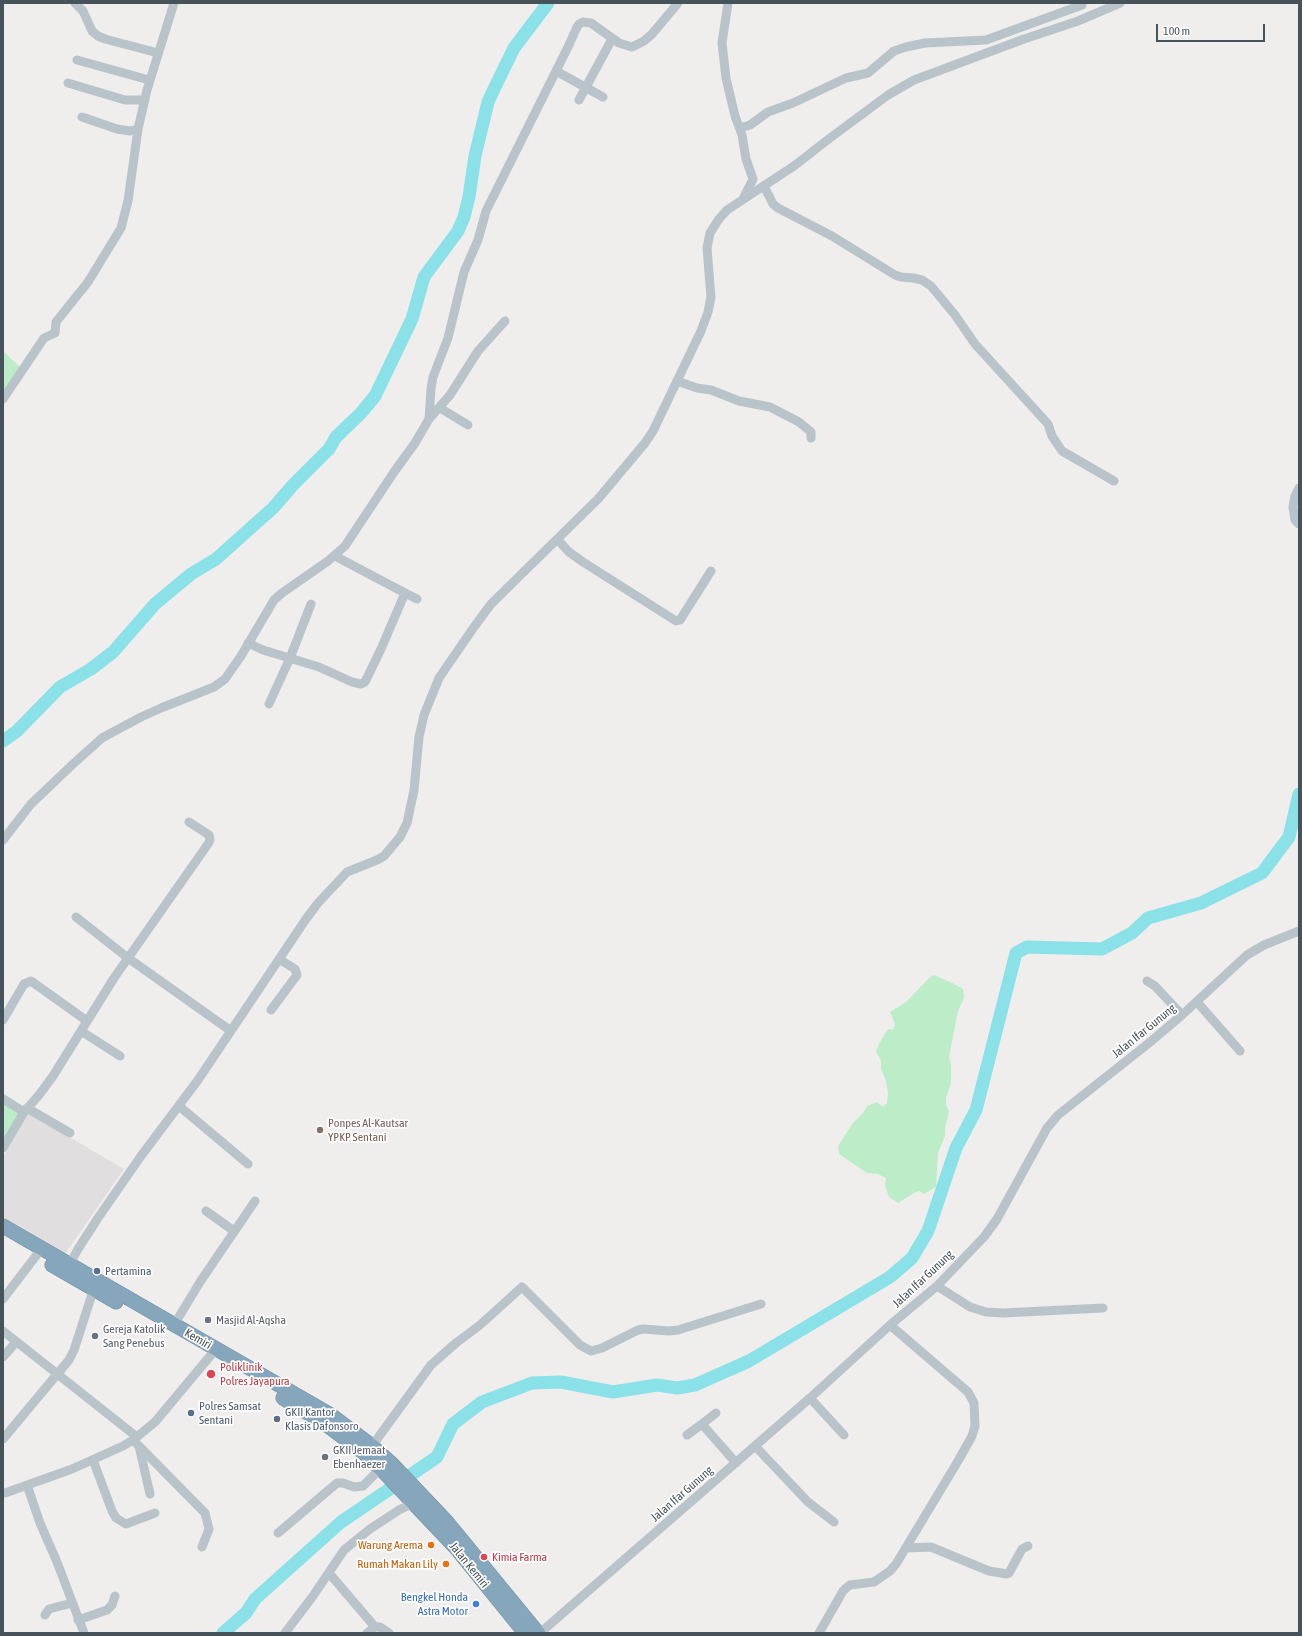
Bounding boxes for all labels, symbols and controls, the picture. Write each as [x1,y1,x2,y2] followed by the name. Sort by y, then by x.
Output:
[1158,16,1267,42] scale bar
[1163,24,1190,38] text: 100 m
[1109,1001,1179,1061] street label: Jalan Ifar Gunung
[328,1116,408,1144] place label: Ponpes Al-Kautsar YPKP Sentani
[315,1125,325,1135] marker: Ponpes Al-Kautsar YPKP Sentani
[890,1247,956,1311] street label: Jalan Ifar Gunung
[105,1264,151,1278] place label: Pertamina
[92,1266,102,1276] marker: Pertamina
[216,1313,286,1327] place label: Masjid Al-Aqsha
[203,1315,213,1325] marker: Masjid Al-Aqsha
[103,1322,165,1350] place label: Gereja Katolik Sang Penebus
[182,1326,214,1352] street label: Kemiri
[90,1331,100,1341] marker: Gereja Katolik Sang Penebus
[220,1360,290,1388] place label: Poliklinik Polres Jayapura
[205,1368,217,1380] marker: Poliklinik Polres Jayapura
[199,1399,261,1427] place label: Polres Samsat Sentani
[285,1405,359,1433] place label: GKII Kantor Klasis Dafonsoro
[186,1408,196,1418] marker: Polres Samsat Sentani
[272,1414,282,1424] marker: GKII Kantor Klasis Dafonsoro
[333,1443,386,1471] place label: GKII Jemaat Ebenhaezer
[320,1452,330,1462] marker: GKII Jemaat Ebenhaezer
[648,1463,716,1525] street label: Jalan Ifar Gunung
[358,1538,423,1552] place label: Warung Arema
[446,1539,492,1591] street label: Jalan Kemiri
[426,1540,436,1550] marker: Warung Arema
[492,1550,547,1564] place label: Kimia Farma
[479,1552,489,1562] marker: Kimia Farma
[357,1557,438,1571] place label: Rumah Makan Lily
[441,1559,451,1569] marker: Rumah Makan Lily
[401,1590,468,1618] place label: Bengkel Honda Astra Motor
[471,1599,481,1609] marker: Bengkel Honda Astra Motor

